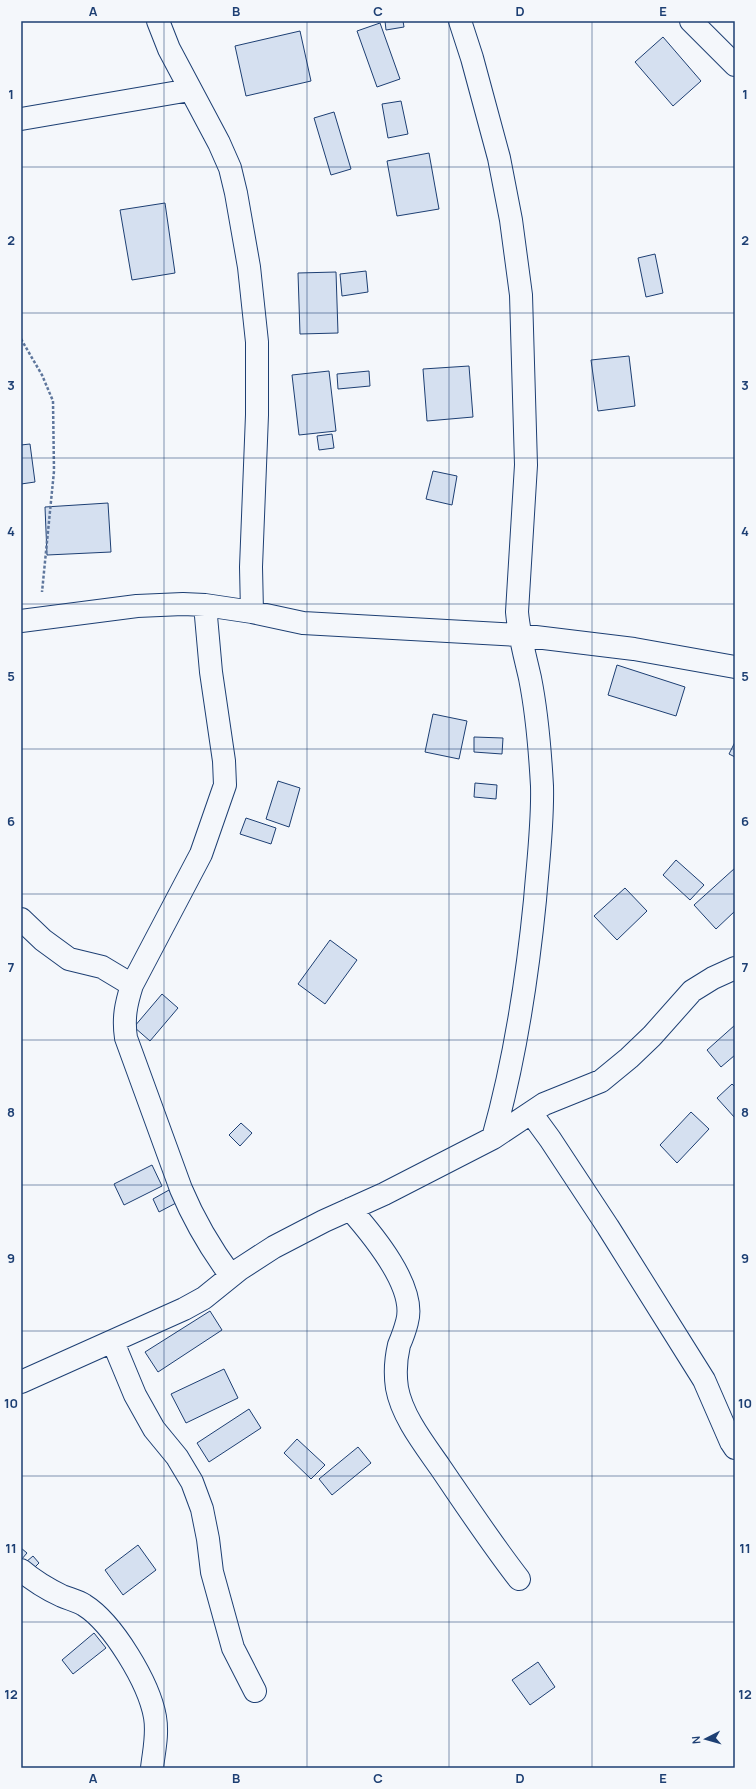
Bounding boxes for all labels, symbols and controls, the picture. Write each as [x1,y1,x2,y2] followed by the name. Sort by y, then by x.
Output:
[89,2,98,20] text: A
[232,2,240,20] text: B
[373,2,383,20] text: C
[515,2,525,20] text: D
[659,2,667,20] text: E
[8,85,14,103] text: 1
[742,85,748,103] text: 1
[7,231,15,249] text: 2
[741,231,749,249] text: 2
[7,376,15,394] text: 3
[741,376,749,394] text: 3
[7,522,15,540] text: 4
[741,522,749,540] text: 4
[7,667,15,685] text: 5
[741,667,749,685] text: 5
[7,812,15,830] text: 6
[741,812,749,830] text: 6
[8,958,15,976] text: 7
[742,958,749,976] text: 7
[7,1103,15,1121] text: 8
[741,1103,749,1121] text: 8
[7,1249,15,1267] text: 9
[741,1249,749,1267] text: 9
[4,1394,18,1412] text: 10
[738,1394,752,1412] text: 10
[5,1539,17,1557] text: 11
[739,1539,751,1557] text: 11
[4,1685,18,1703] text: 12
[738,1685,752,1703] text: 12
[686,1719,726,1759] north arrow
[688,1735,703,1745] text: N
[89,1769,98,1787] text: A
[232,1769,240,1787] text: B
[373,1769,383,1787] text: C
[515,1769,525,1787] text: D
[659,1769,667,1787] text: E

